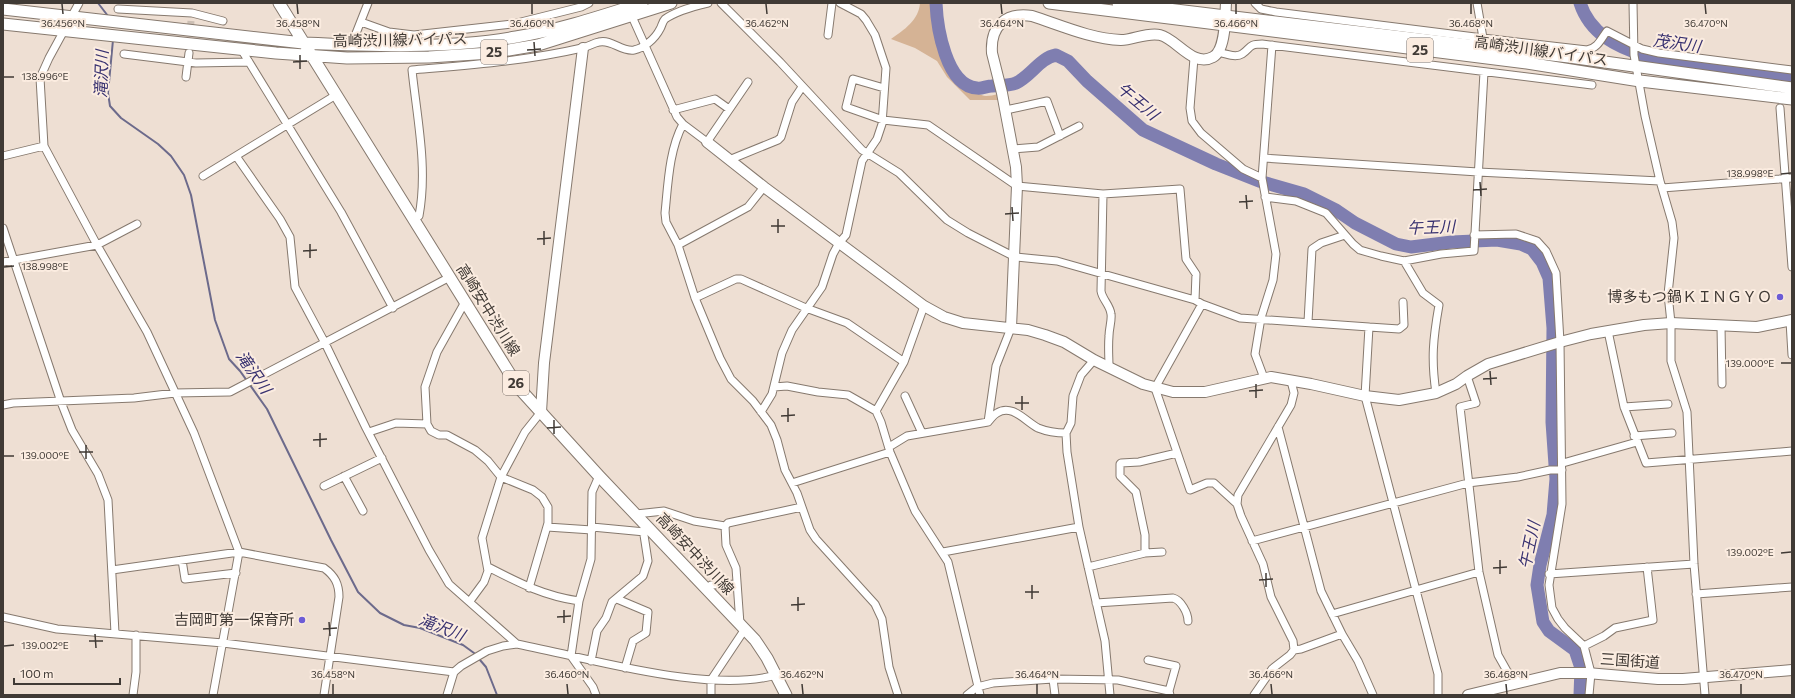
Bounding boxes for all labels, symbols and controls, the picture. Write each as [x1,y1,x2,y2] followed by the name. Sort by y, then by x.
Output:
[41,17,85,29] text: 36.456°N
[276,17,320,29] text: 36.458°N
[510,17,554,29] text: 36.460°N
[745,17,789,29] text: 36.462°N
[980,17,1024,29] text: 36.464°N
[1214,17,1258,29] text: 36.466°N
[1449,17,1493,29] text: 36.468°N
[1684,17,1728,29] text: 36.470°N
[332,29,467,49] street label: 高崎渋川線バイパス
[1652,30,1704,56] water label: 茂沢川
[1473,32,1609,68] street label: 高崎渋川線バイパス
[1407,38,1433,62] road number: 25
[481,40,507,64] road number: 25
[90,48,111,98] water label: 滝沢川
[22,70,69,82] text: 138.996°E
[1114,78,1164,125] water label: 午王川
[1727,167,1774,179] text: 138.998°E
[1407,216,1457,237] water label: 午王川
[22,260,69,272] text: 138.998°E
[453,260,524,359] street label: 高崎安中渋川線
[1608,287,1772,305] place label: 博多もつ鍋ＫＩＮＧＹＯ
[1775,292,1785,302] marker: 博多もつ鍋ＫＩＮＧＹＯ
[233,347,277,398] water label: 滝沢川
[1726,357,1774,369] text: 139.000°E
[503,371,529,395] road number: 26
[21,449,69,461] text: 139.000°E
[653,509,738,598] street label: 高崎安中渋川線
[1514,517,1543,570] water label: 午王川
[1726,546,1774,558] text: 139.002°E
[416,609,470,645] water label: 滝沢川
[174,610,294,628] place label: 吉岡町第一保育所
[297,615,307,625] marker: 吉岡町第一保育所
[21,639,69,651] text: 139.002°E
[1600,649,1661,671] street label: 三国街道
[14,660,120,686] scale bar
[20,666,54,680] text: 100 m
[311,668,355,680] text: 36.458°N
[545,668,589,680] text: 36.460°N
[780,668,824,680] text: 36.462°N
[1015,668,1059,680] text: 36.464°N
[1249,668,1293,680] text: 36.466°N
[1484,668,1528,680] text: 36.468°N
[1719,668,1763,680] text: 36.470°N

